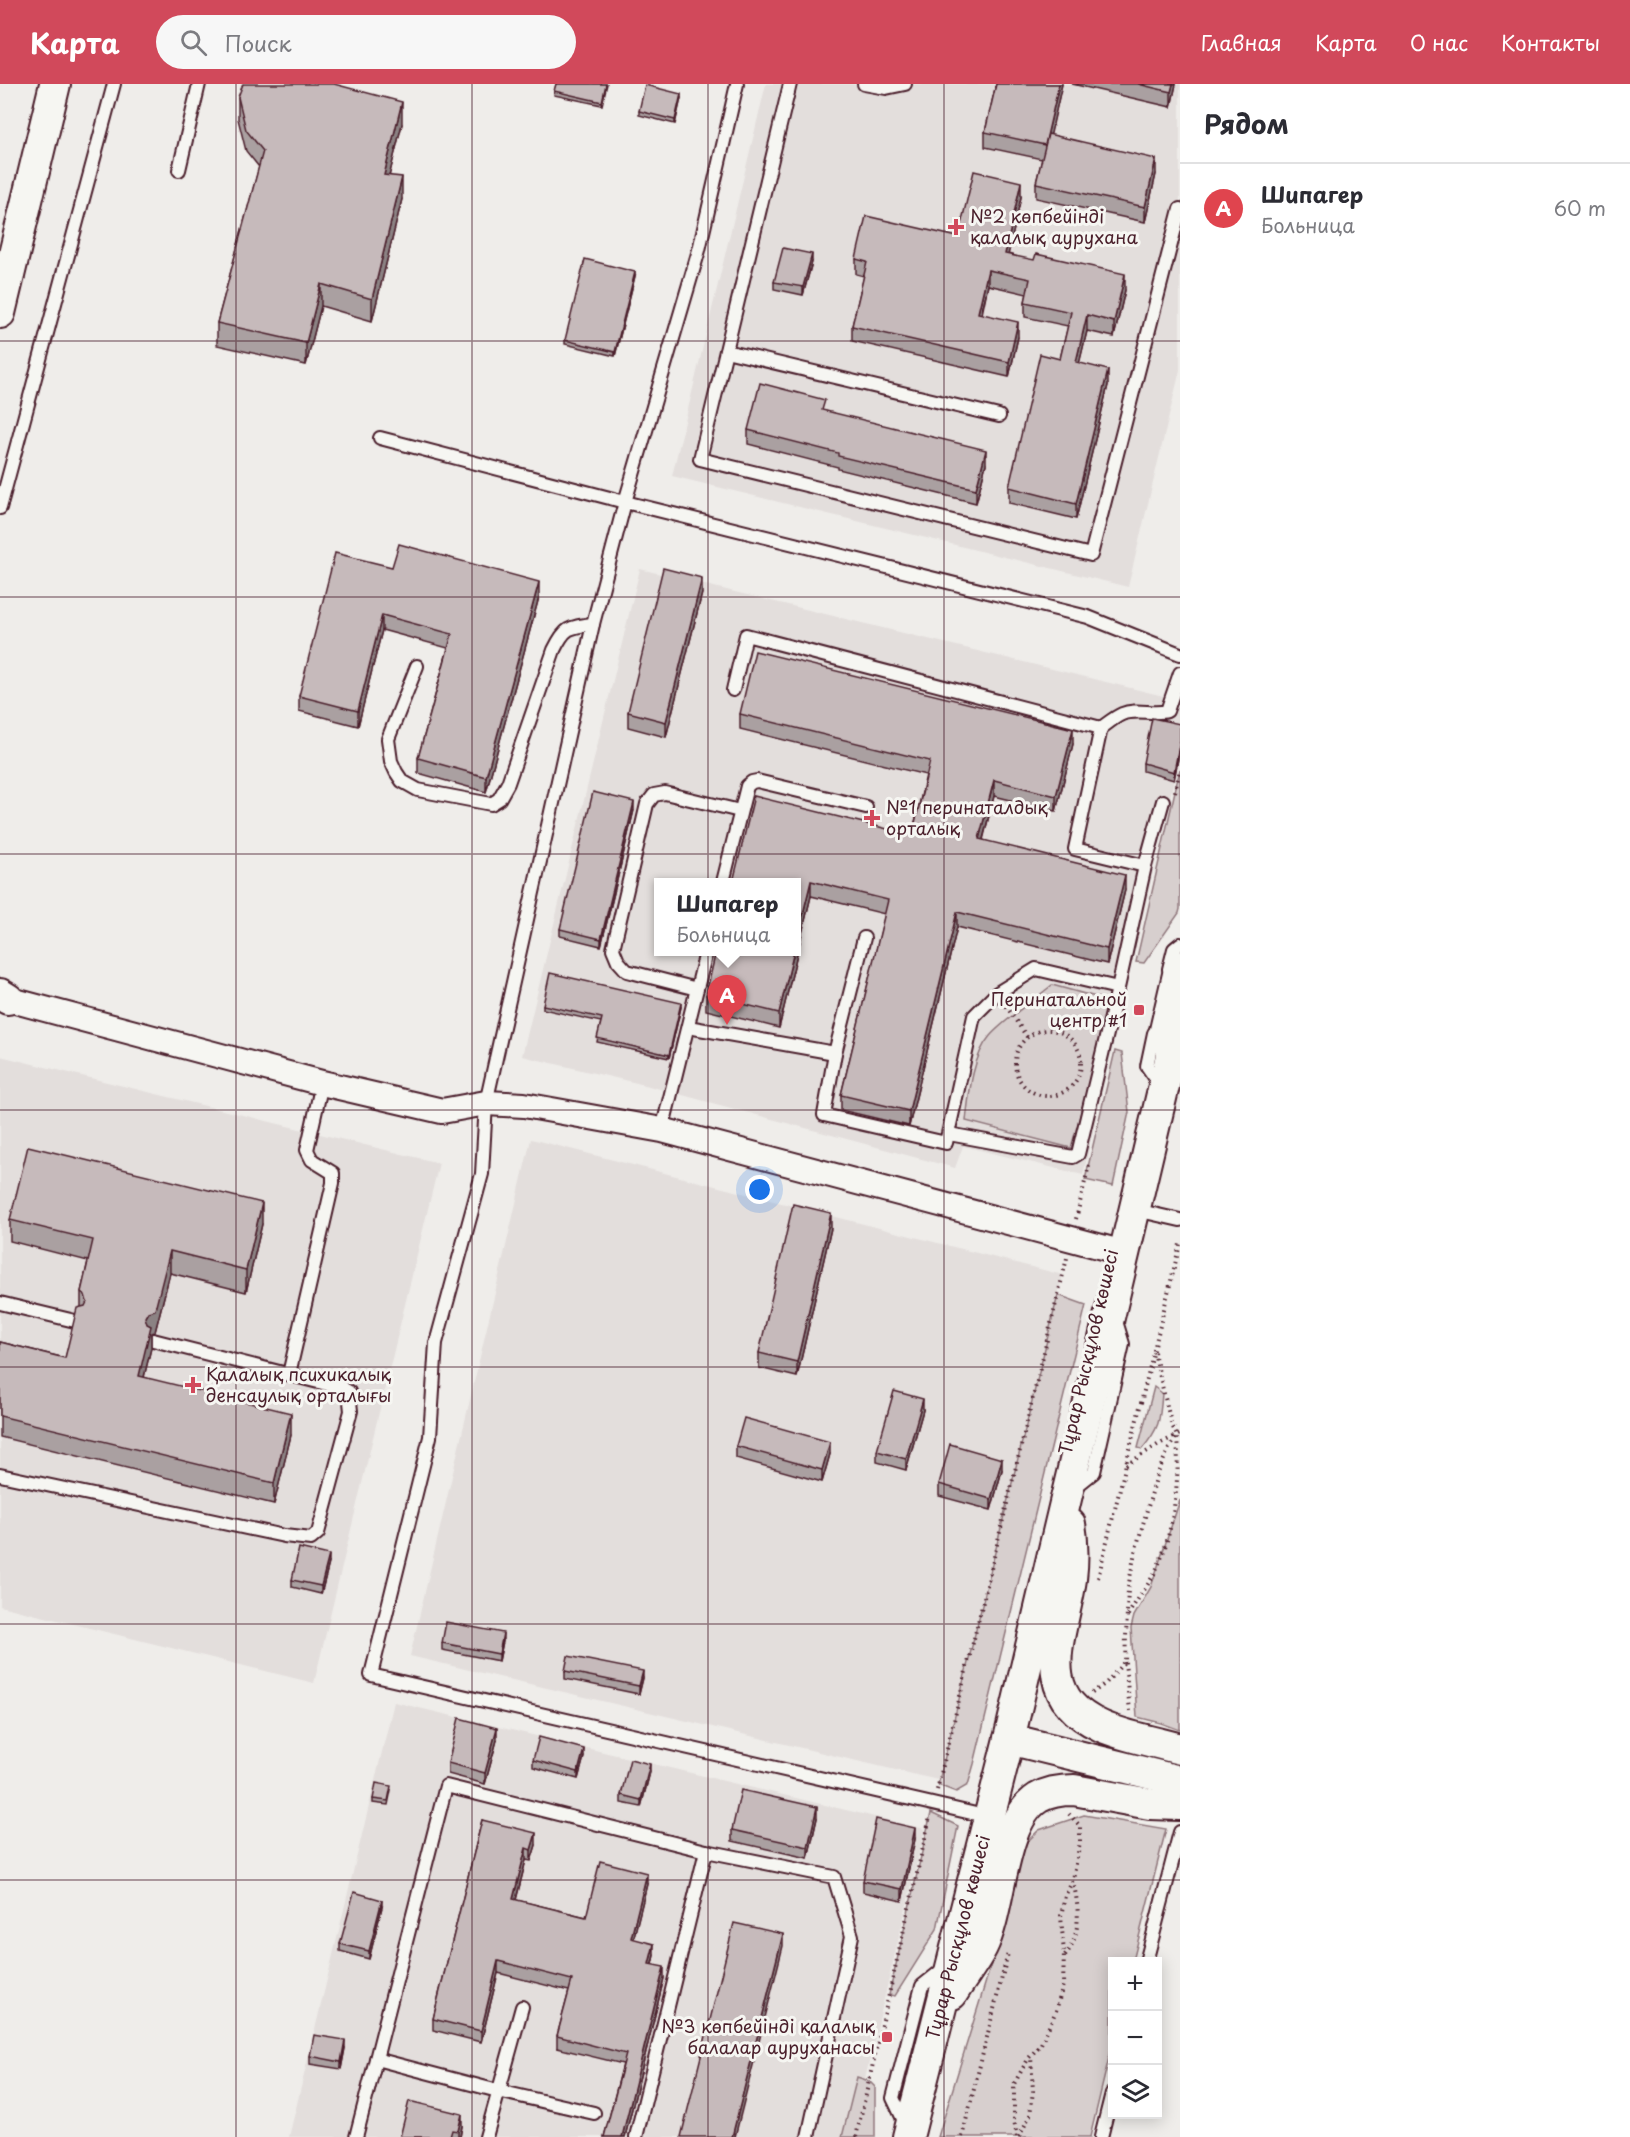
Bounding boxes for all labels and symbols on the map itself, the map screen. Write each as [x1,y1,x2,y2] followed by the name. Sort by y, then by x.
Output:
[970,202,1138,250] place label: №2 көпбейінді қалалық аурухана
[947,218,965,236] marker: №2 көпбейінді қалалық аурухана
[886,793,1048,841] place label: №1 перинаталдық орталық
[863,809,881,827] marker: №1 перинаталдық орталық
[708,976,746,1025] pin: A
[991,985,1127,1033] place label: Перинатальной центр #1
[1132,1003,1146,1017] marker: Перинатальной центр #1
[745,1175,774,1204] your location
[1051,1246,1124,1457] street label: Тұрар Рысқұлов көшесі
[206,1360,392,1408] place label: Қалалық психикалық денсаулық орталығы
[184,1376,202,1394] marker: Қалалық психикалық денсаулық орталығы
[918,1832,996,2042] street label: Тұрар Рысқұлов көшесі
[661,2012,876,2060] place label: №3 көпбейінді қалалық балалар ауруханасы
[880,2030,894,2044] marker: №3 көпбейінді қалалық балалар ауруханасы

